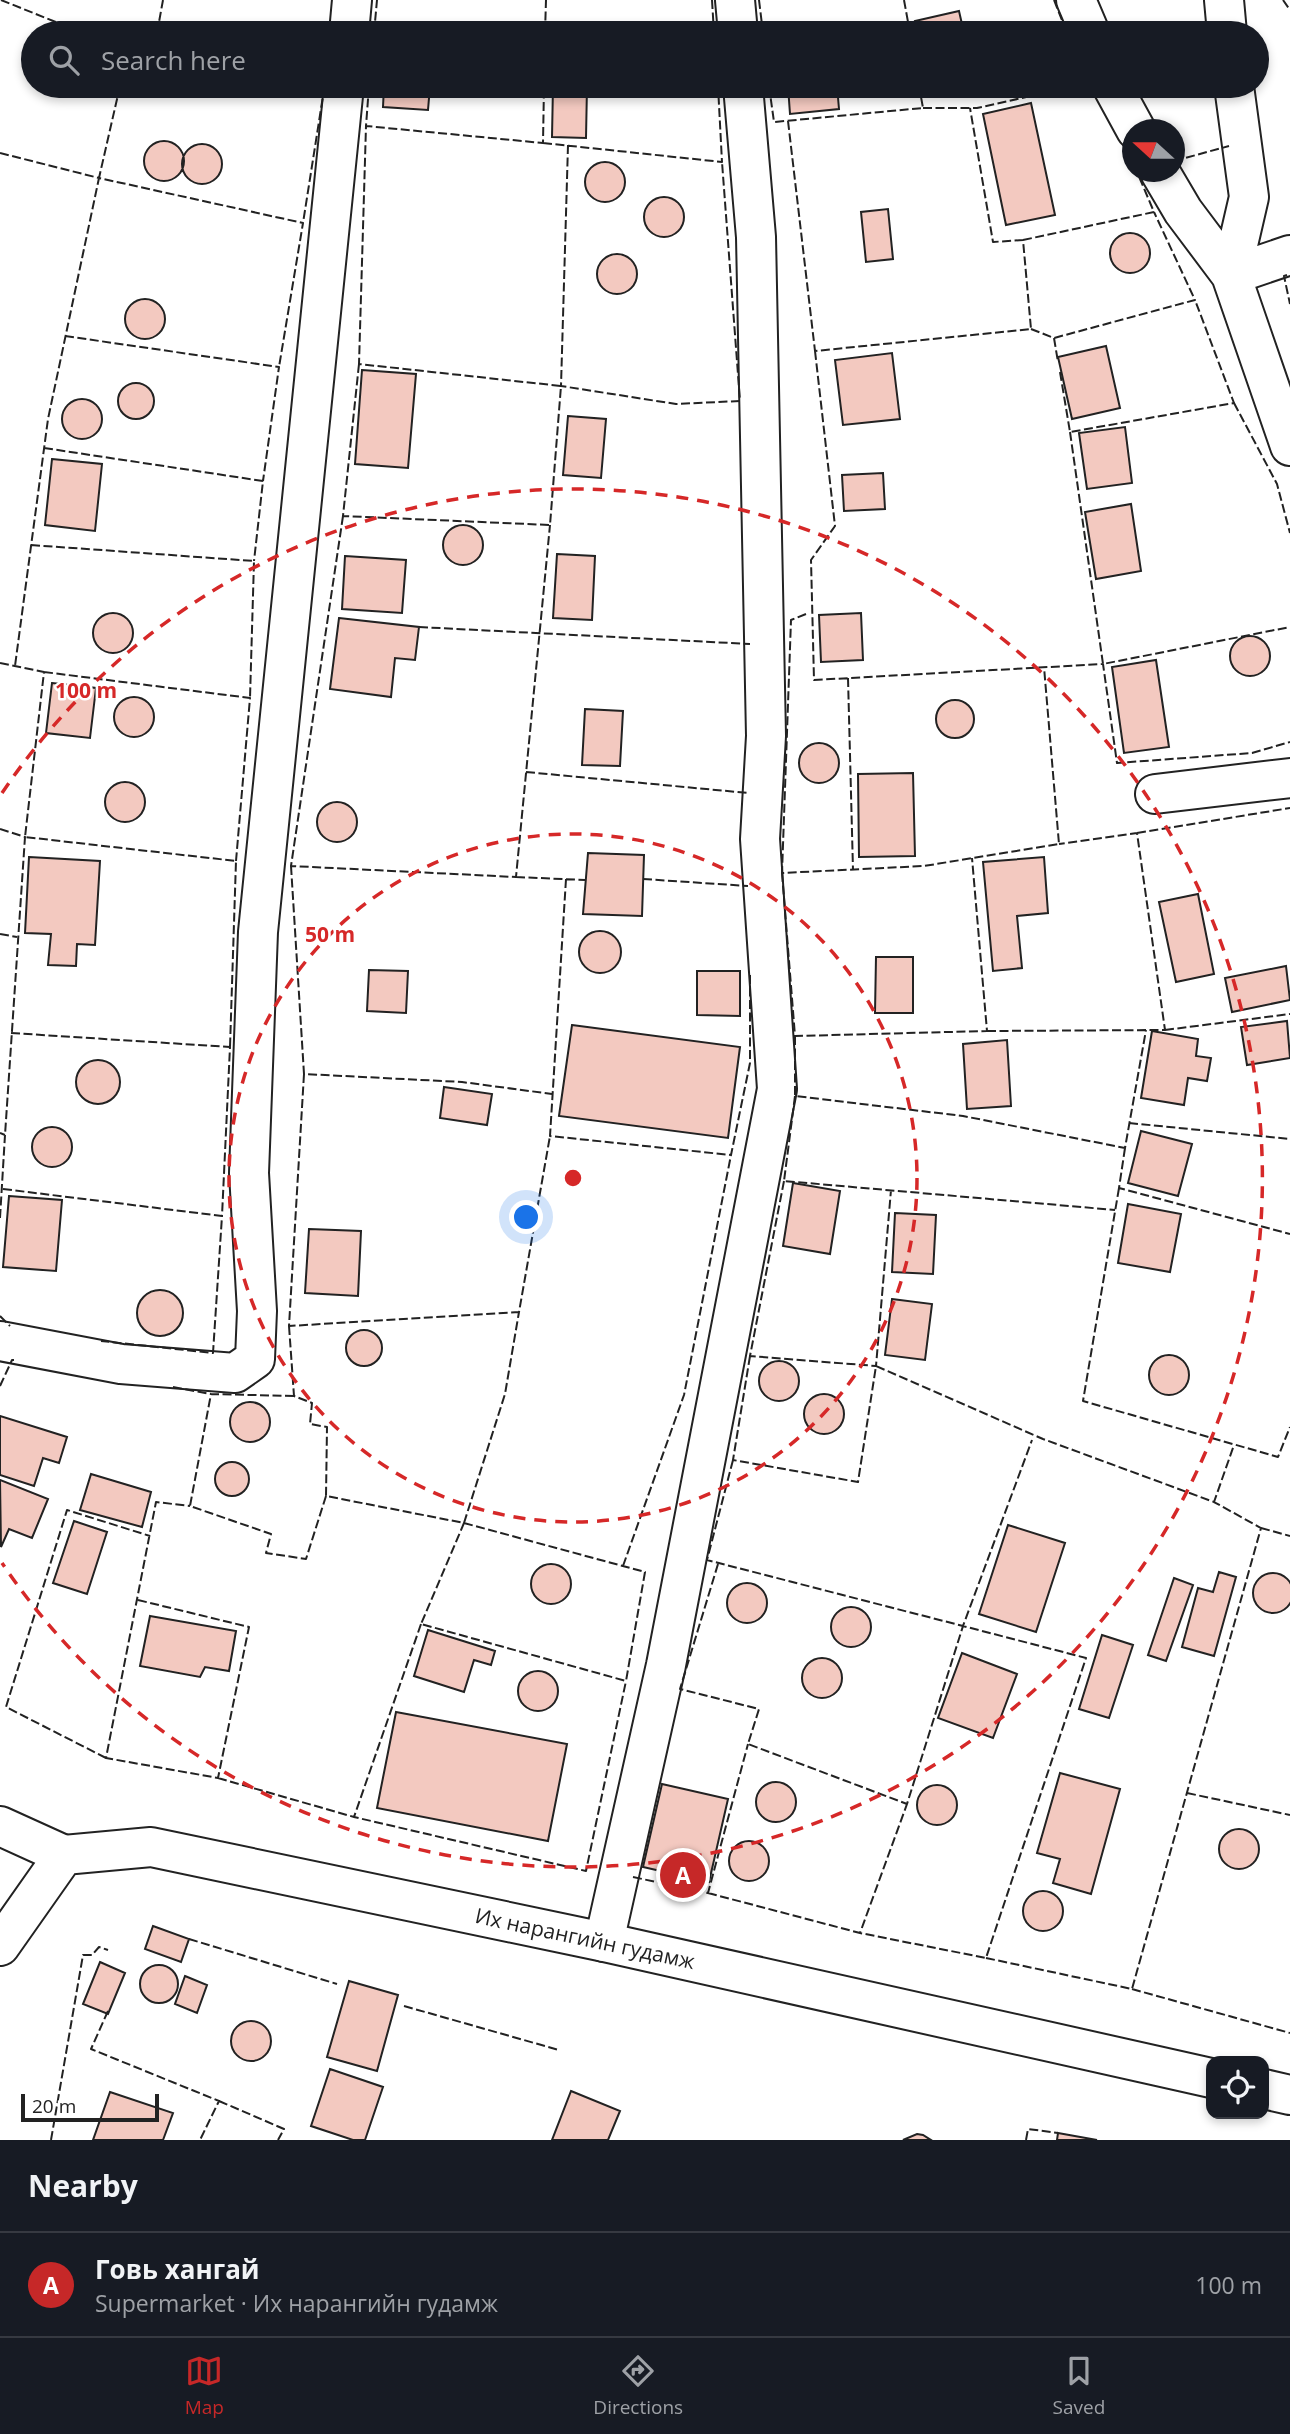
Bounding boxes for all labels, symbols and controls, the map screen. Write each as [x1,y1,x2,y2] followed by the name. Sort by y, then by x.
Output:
[21,21,1269,98] search box
[45,41,83,79] icon: search
[101,42,246,78] text: Search here
[1122,119,1185,182] north arrow
[55,676,117,704] text: 100 m
[305,920,355,948] text: 50 m
[561,1166,585,1190] centre of rings
[509,1200,543,1234] your location
[660,1849,706,1901] pin: A
[473,1901,698,1975] street label: Их нарангийн гудамж
[1206,2056,1269,2119] map controls
[1206,2056,1269,2119] button: locate
[21,2091,159,2123] scale bar
[32,2093,76,2119] text: 20 m
[28,2165,138,2206] text: Nearby
[95,2251,260,2287] text: Говь хангай
[43,2269,59,2301] text: A
[1195,2269,1262,2301] text: 100 m
[95,2287,498,2319] text: Supermarket · Их нарангийн гудамж
[185,2352,224,2420] tab: Map
[593,2352,683,2420] tab: Directions
[1053,2352,1105,2420] tab: Saved

